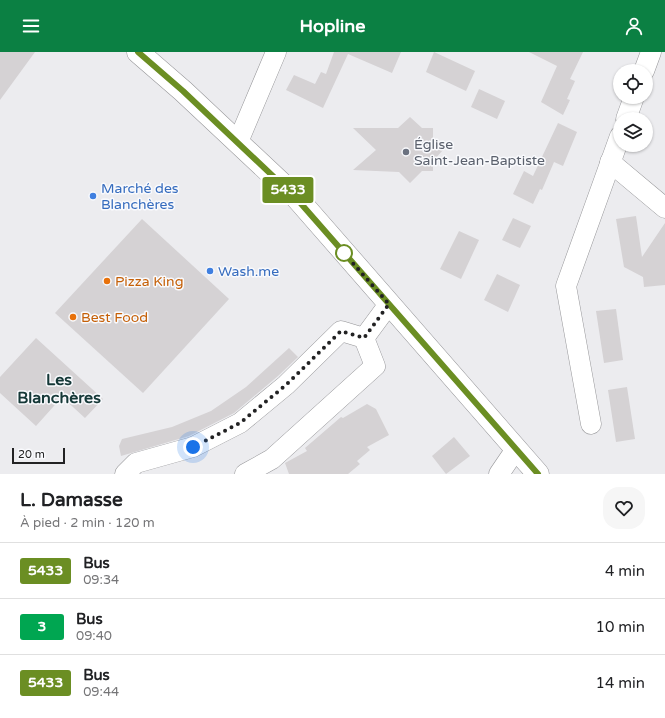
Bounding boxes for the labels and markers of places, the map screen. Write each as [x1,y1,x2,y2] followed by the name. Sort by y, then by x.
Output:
[414,136,545,169] place label: Église Saint-Jean-Baptiste
[401,147,411,157] marker: Église Saint-Jean-Baptiste
[101,180,179,213] place label: Marché des Blanchères
[88,191,98,201] marker: Marché des Blanchères
[335,244,353,262] unlabelled marker
[218,263,279,280] place label: Wash.me
[205,266,215,276] marker: Wash.me
[115,273,183,290] place label: Pizza King
[102,276,112,286] marker: Pizza King
[81,309,148,326] place label: Best Food
[68,312,78,322] marker: Best Food

